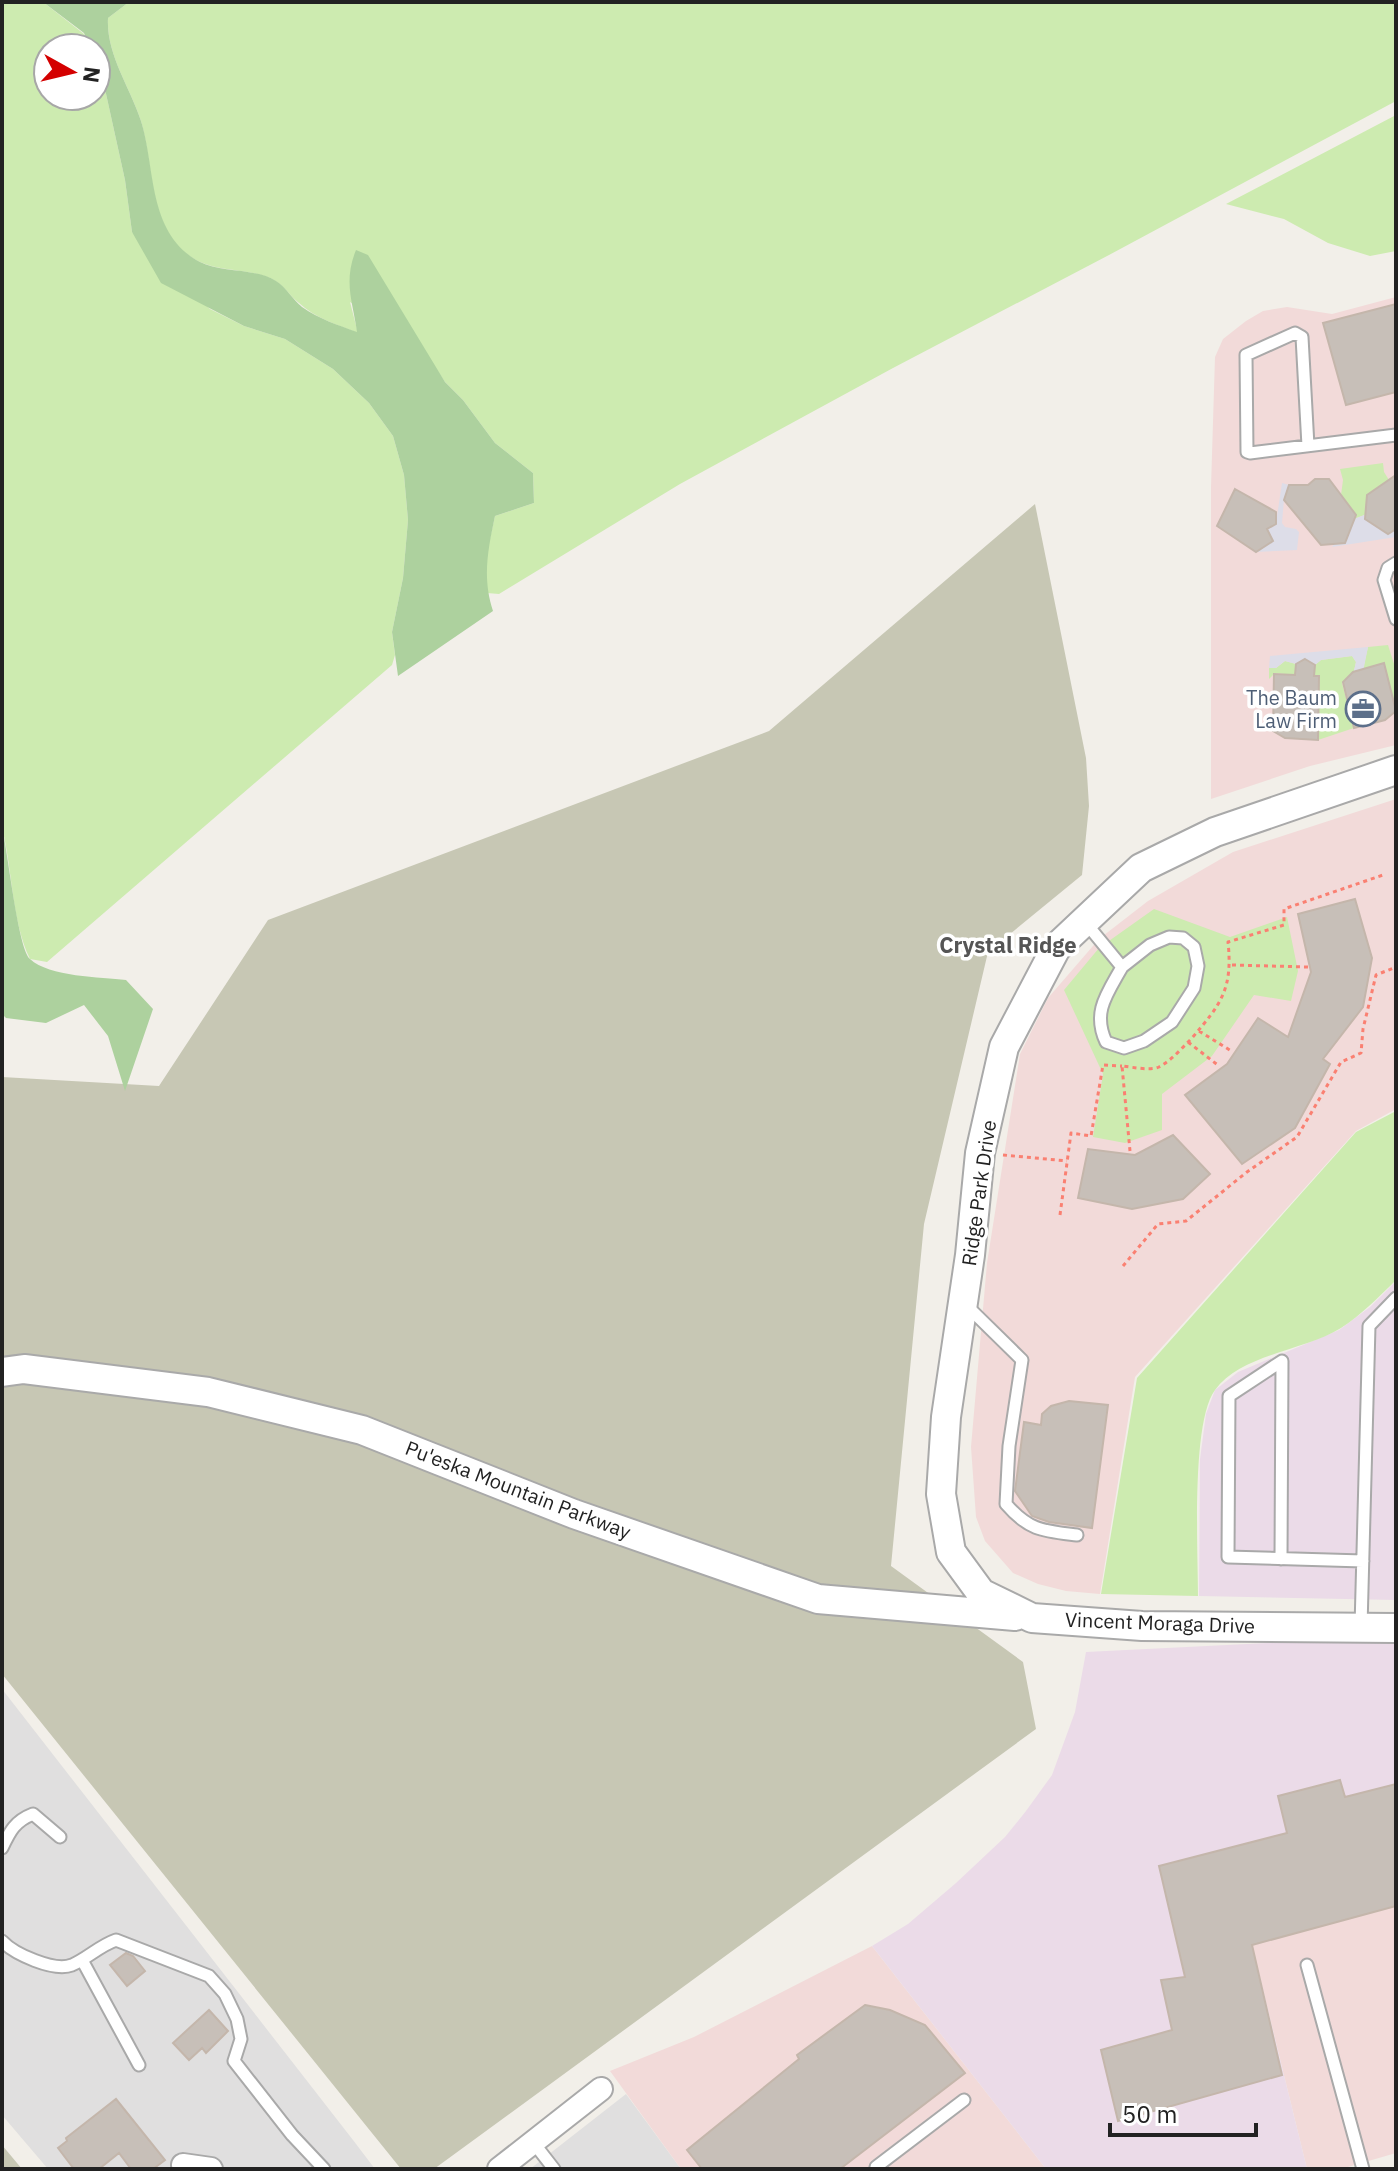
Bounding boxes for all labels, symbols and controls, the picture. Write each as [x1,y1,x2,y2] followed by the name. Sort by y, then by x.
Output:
[32,32,112,112] north arrow
[77,65,108,85] text: N
[1246,684,1337,734] place label: The Baum Law Firm
[1344,690,1382,728] office icon: The Baum Law Firm
[939,930,1077,959] district label: Crystal Ridge
[955,1118,1002,1268] street label: Ridge Park Drive
[401,1434,635,1545] street label: Pu'eska Mountain Parkway
[1064,1606,1256,1639] street label: Vincent Moraga Drive
[1110,2087,1256,2137] scale bar
[1122,2098,1177,2130] text: 50 m

